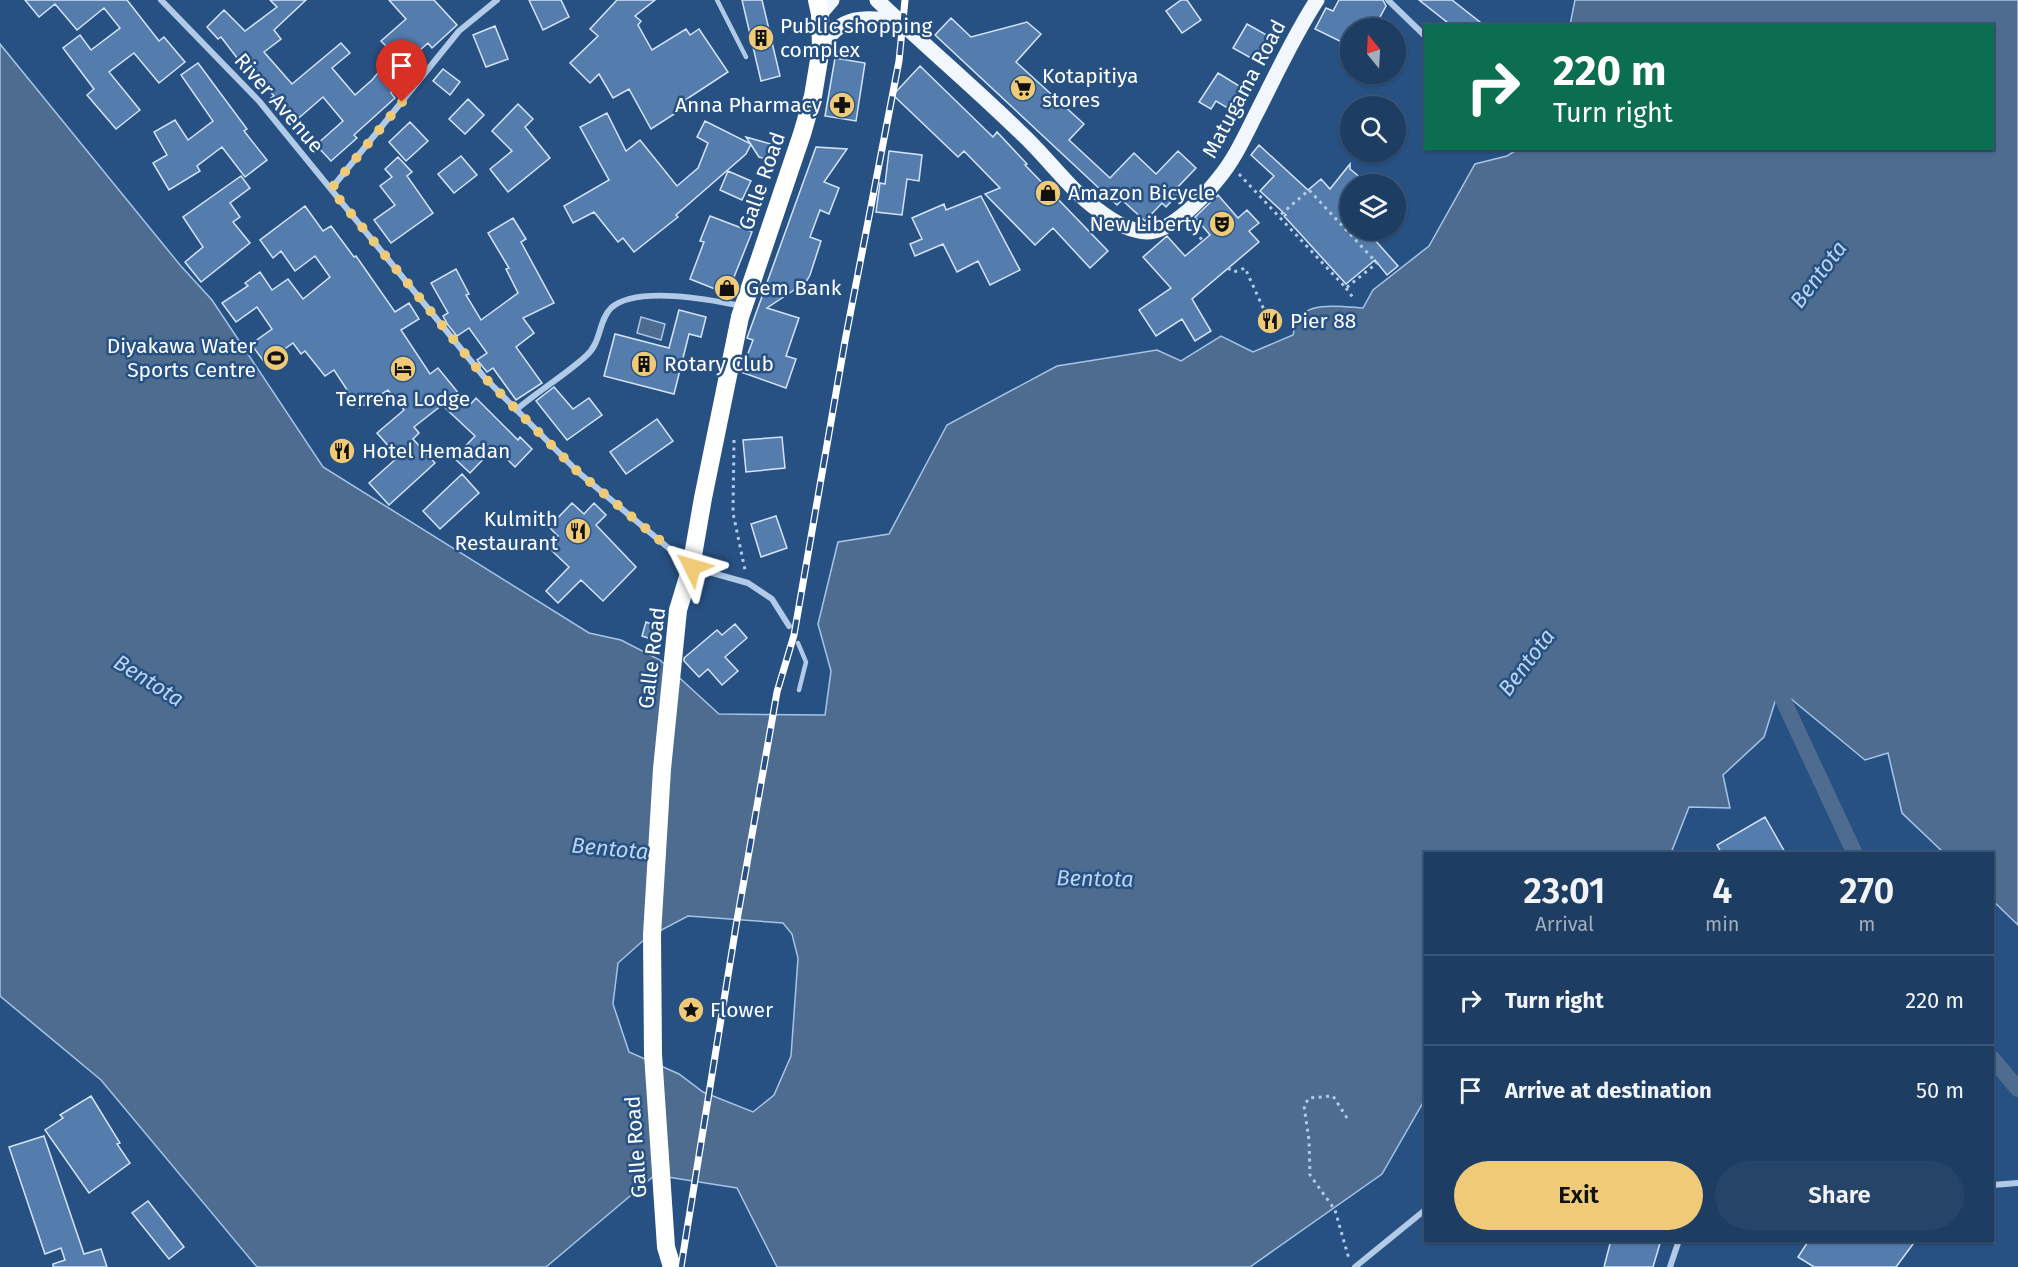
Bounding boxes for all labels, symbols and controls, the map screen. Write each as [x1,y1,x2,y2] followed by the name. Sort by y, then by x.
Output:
[780,13,933,63] place label: Public shopping complex
[1197,15,1291,163] street label: Matugama Road
[1340,18,1406,84] north arrow
[1340,18,1406,240] map controls
[746,23,776,53] building icon: Public shopping complex
[376,40,427,102] pin
[1553,46,1666,96] text: 220 m
[229,48,329,158] street label: River Avenue
[1454,48,1532,126] icon: right
[385,49,418,82] icon: arrive
[1042,63,1139,113] place label: Kotapitiya stores
[1008,73,1038,103] supermarket icon: Kotapitiya stores
[827,90,857,120] pharmacy icon: Anna Pharmacy
[675,92,823,118] place label: Anna Pharmacy
[1340,96,1406,162] button: search
[1553,97,1673,129] text: Turn right
[733,128,791,234] street label: Galle Road
[1340,174,1406,240] button: layers
[1033,178,1063,208] shop icon: Amazon Bicycle
[1068,180,1215,206] place label: Amazon Bicycle
[1207,209,1237,239] theatre icon: New Liberty
[1089,211,1203,237] place label: New Liberty
[1784,235,1852,313] water label: Bentota
[712,273,742,303] shop icon: Gem Bank
[746,275,842,301] place label: Gem Bank
[1255,306,1285,336] restaurant icon: Pier 88
[1290,308,1356,334] place label: Pier 88
[107,333,256,383] place label: Diyakawa Water Sports Centre
[261,343,291,373] sports icon: Diyakawa Water Sports Centre
[629,349,659,379] building icon: Rotary Club
[664,351,774,377] place label: Rotary Club
[388,354,418,384] hotel icon: Terrena Lodge
[336,386,470,412] place label: Terrena Lodge
[327,436,357,466] restaurant icon: Hotel Hemadan
[362,438,510,464] place label: Hotel Hemadan
[455,506,558,556] place label: Kulmith Restaurant
[563,516,593,546] restaurant icon: Kulmith Restaurant
[660,535,724,599] position arrow
[633,606,671,710] street label: Galle Road
[1492,623,1560,701] water label: Bentota
[109,648,189,712] water label: Bentota
[570,832,650,865] water label: Bentota
[1056,864,1134,893] water label: Bentota
[1524,869,1605,913] text: 23:01
[1712,869,1732,913] text: 4
[1839,869,1894,913] text: 270
[1535,912,1594,936] text: Arrival
[1705,912,1740,936] text: min
[1858,912,1875,936] text: m
[1454,984,1487,1017] icon: right
[1505,987,1604,1014] text: Turn right
[1905,987,1964,1014] text: 220 m
[676,995,706,1025] place icon: Flower
[710,997,773,1023] place label: Flower
[1454,1074,1487,1107] icon: arrive
[1505,1077,1712,1104] text: Arrive at destination
[1916,1077,1964,1104] text: 50 m
[619,1095,653,1199] street label: Galle Road
[1454,1161,1703,1230] button: Exit
[1715,1161,1964,1230] button: Share

